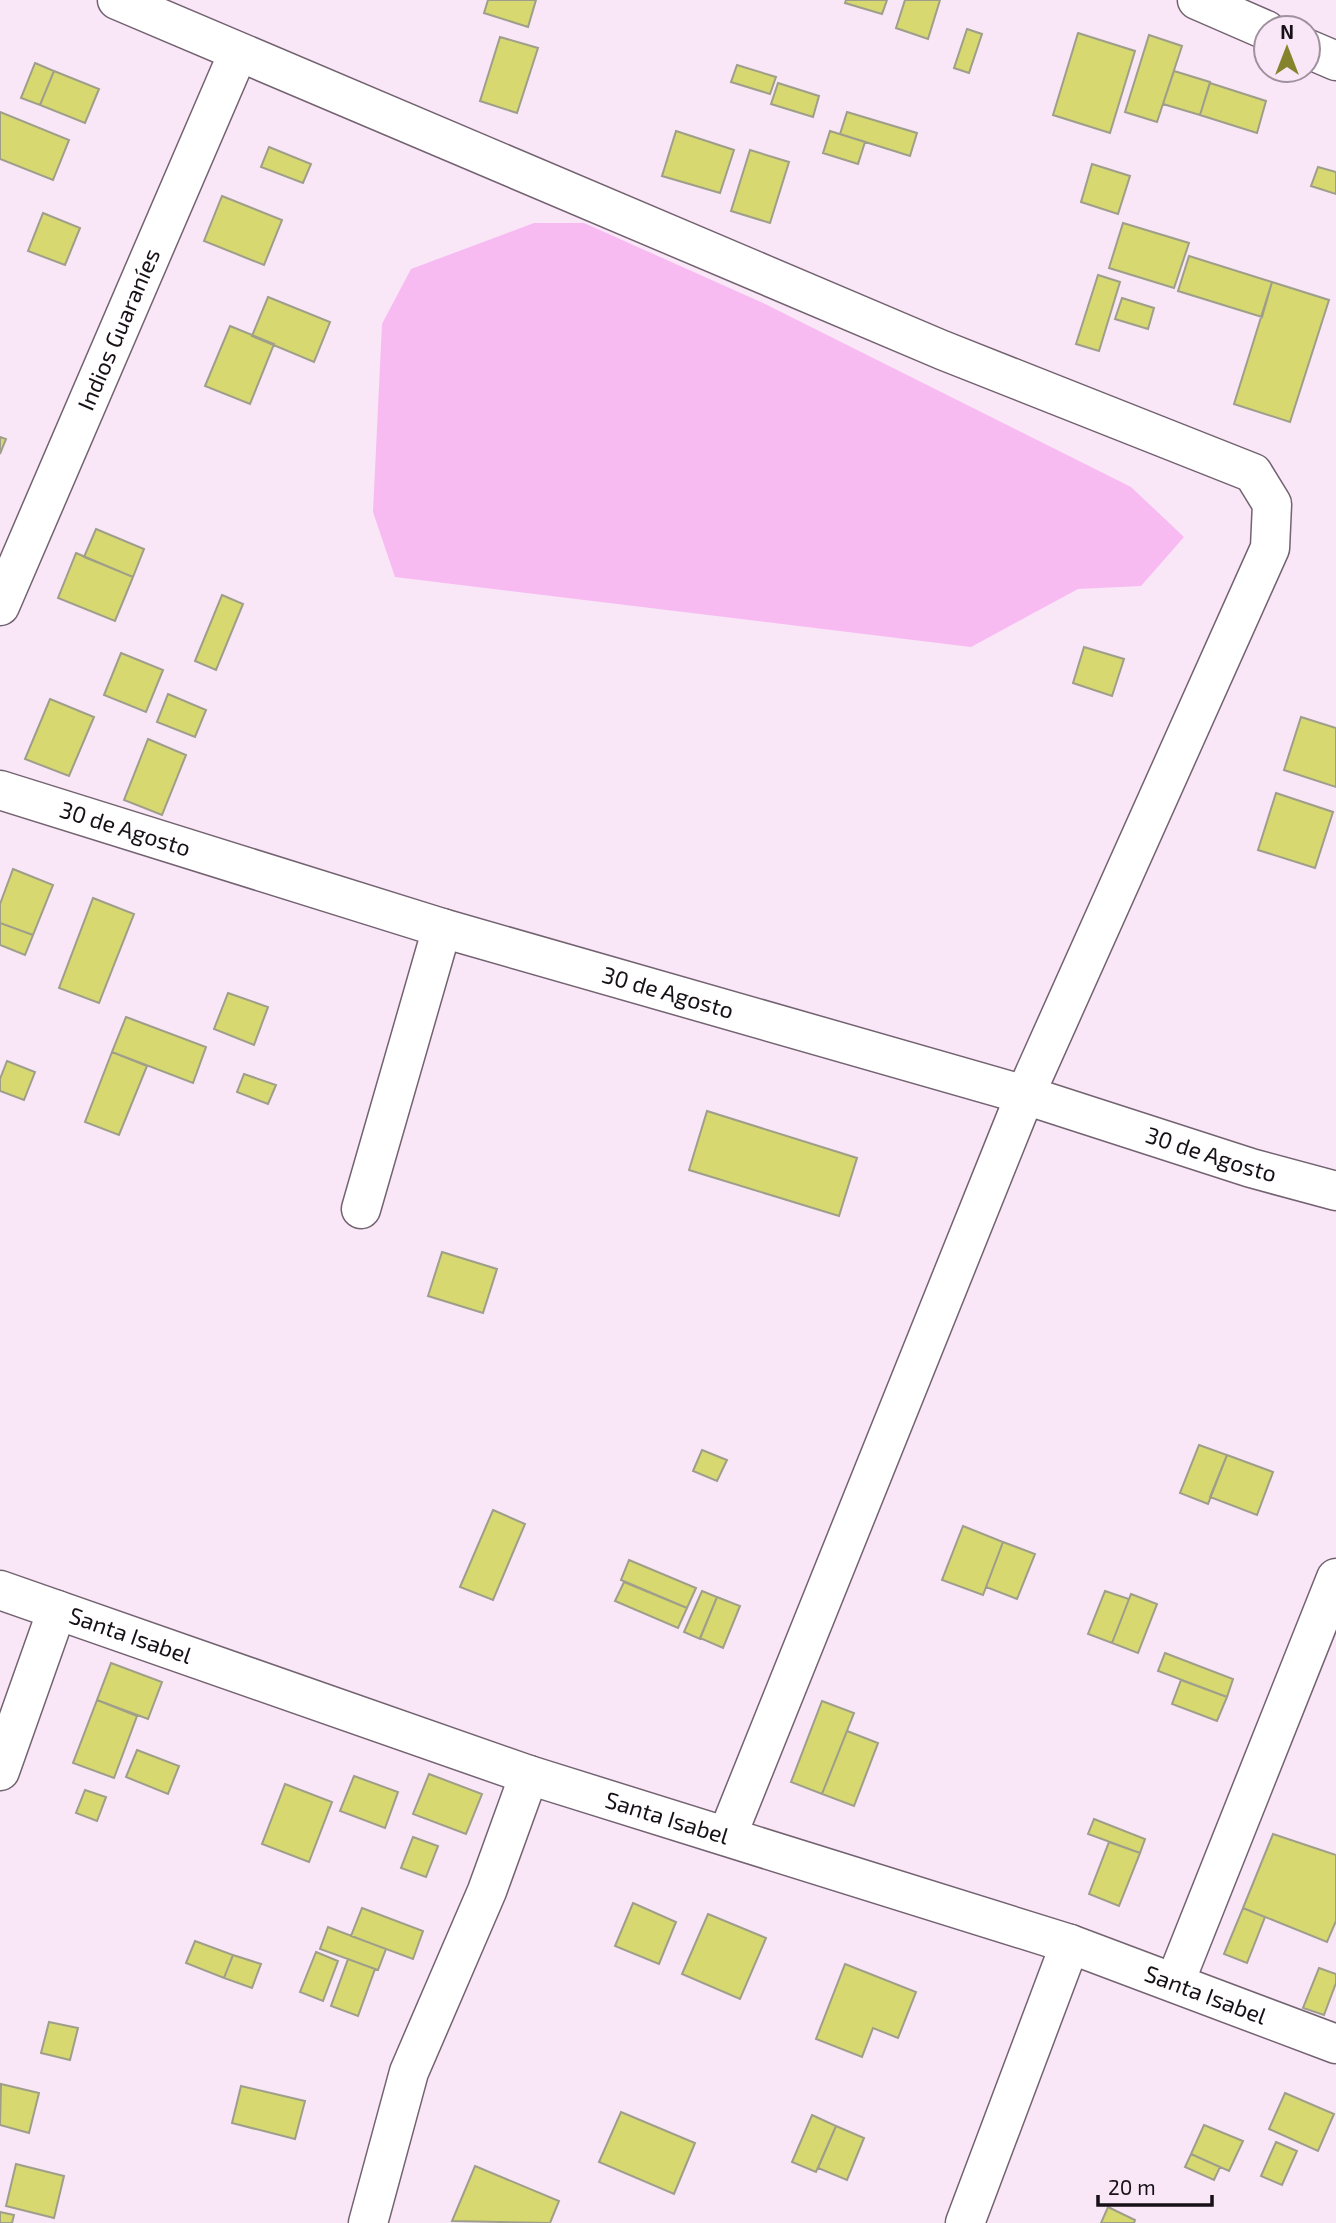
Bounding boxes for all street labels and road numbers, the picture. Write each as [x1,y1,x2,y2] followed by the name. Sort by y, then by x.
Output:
[71,244,165,414] street label: Indios Guaraníes
[56,795,194,862] street label: 30 de Agosto
[599,960,737,1024] street label: 30 de Agosto
[1143,1120,1280,1187] street label: 30 de Agosto
[65,1600,196,1669] street label: Santa Isabel
[602,1785,733,1850] street label: Santa Isabel
[1141,1958,1271,2030] street label: Santa Isabel

